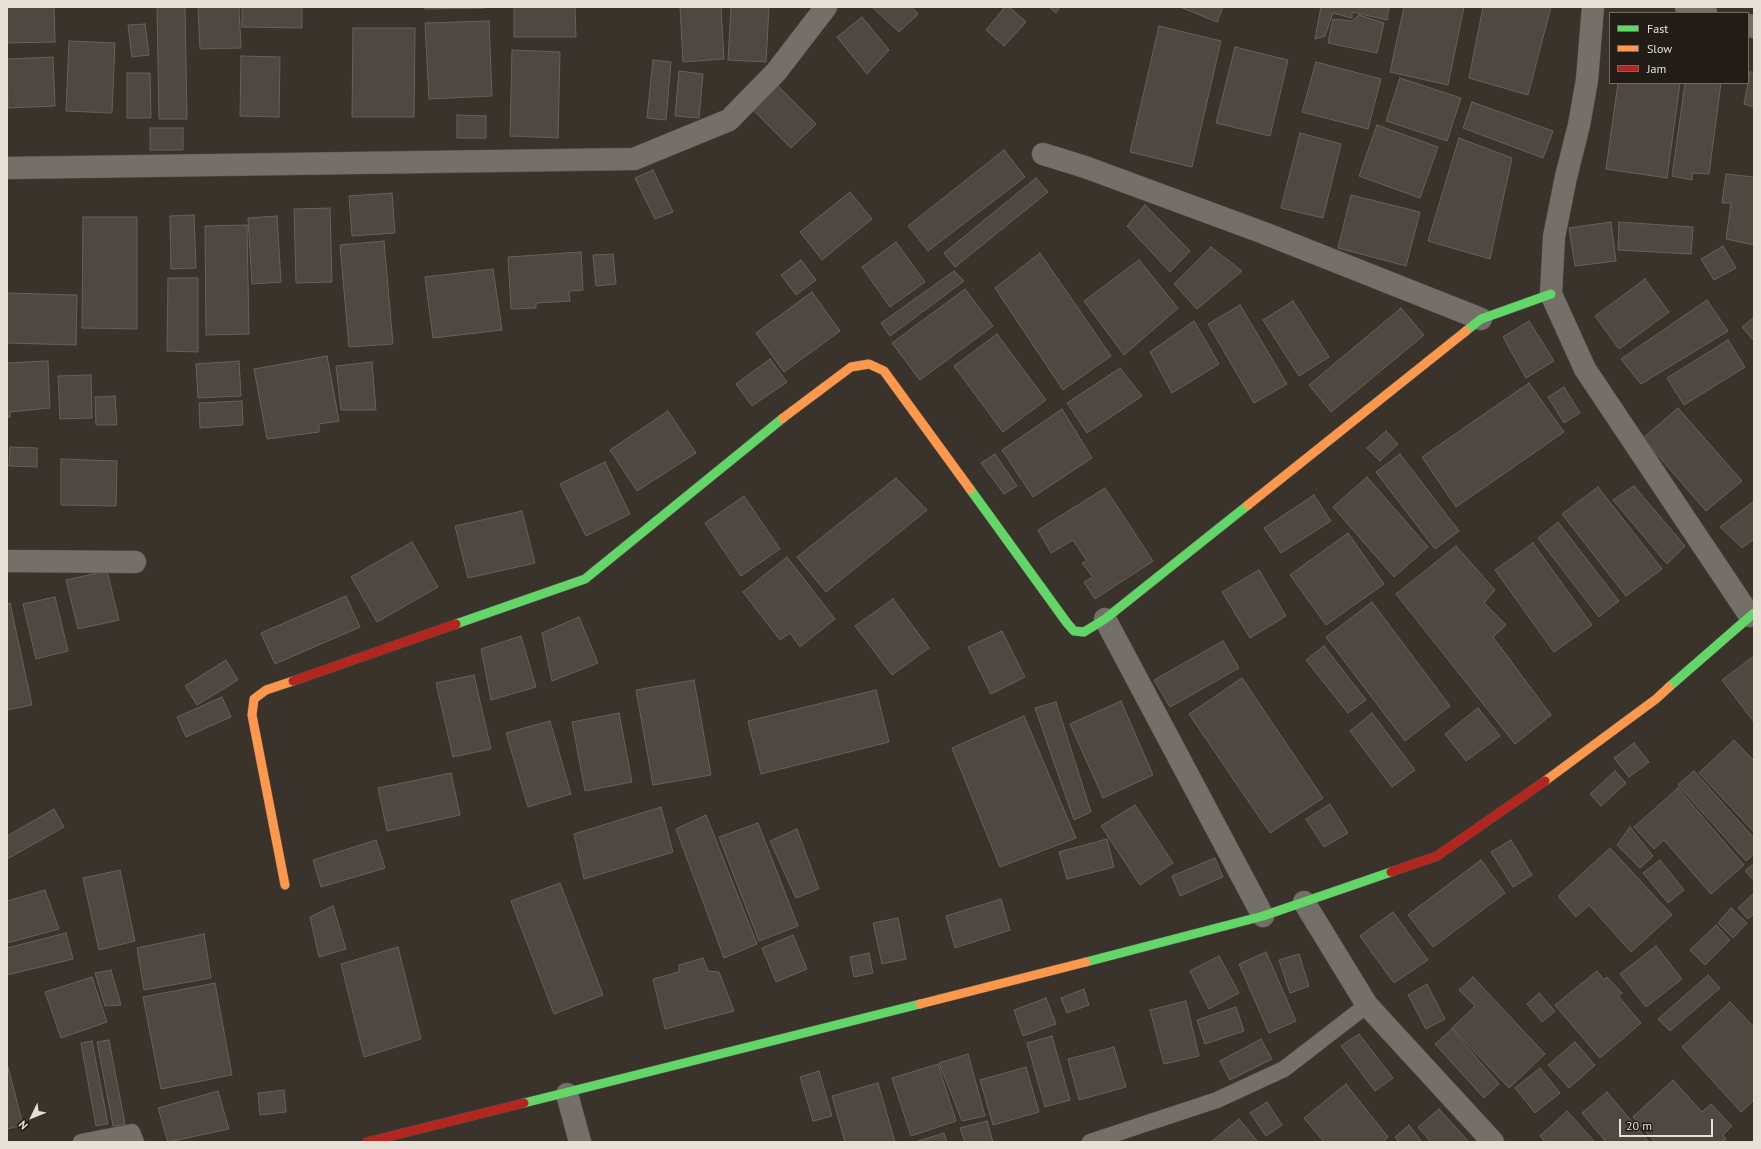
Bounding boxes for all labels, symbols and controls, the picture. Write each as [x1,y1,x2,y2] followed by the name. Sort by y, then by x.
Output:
[1609,12,1749,84] legend
[1647,21,1668,36] text: Fast
[1647,41,1672,56] text: Slow
[1647,61,1666,76] text: Jam
[12,1097,52,1137] north arrow
[1621,1111,1715,1137] scale bar
[16,1118,31,1133] text: N
[1626,1118,1652,1133] text: 20 m

